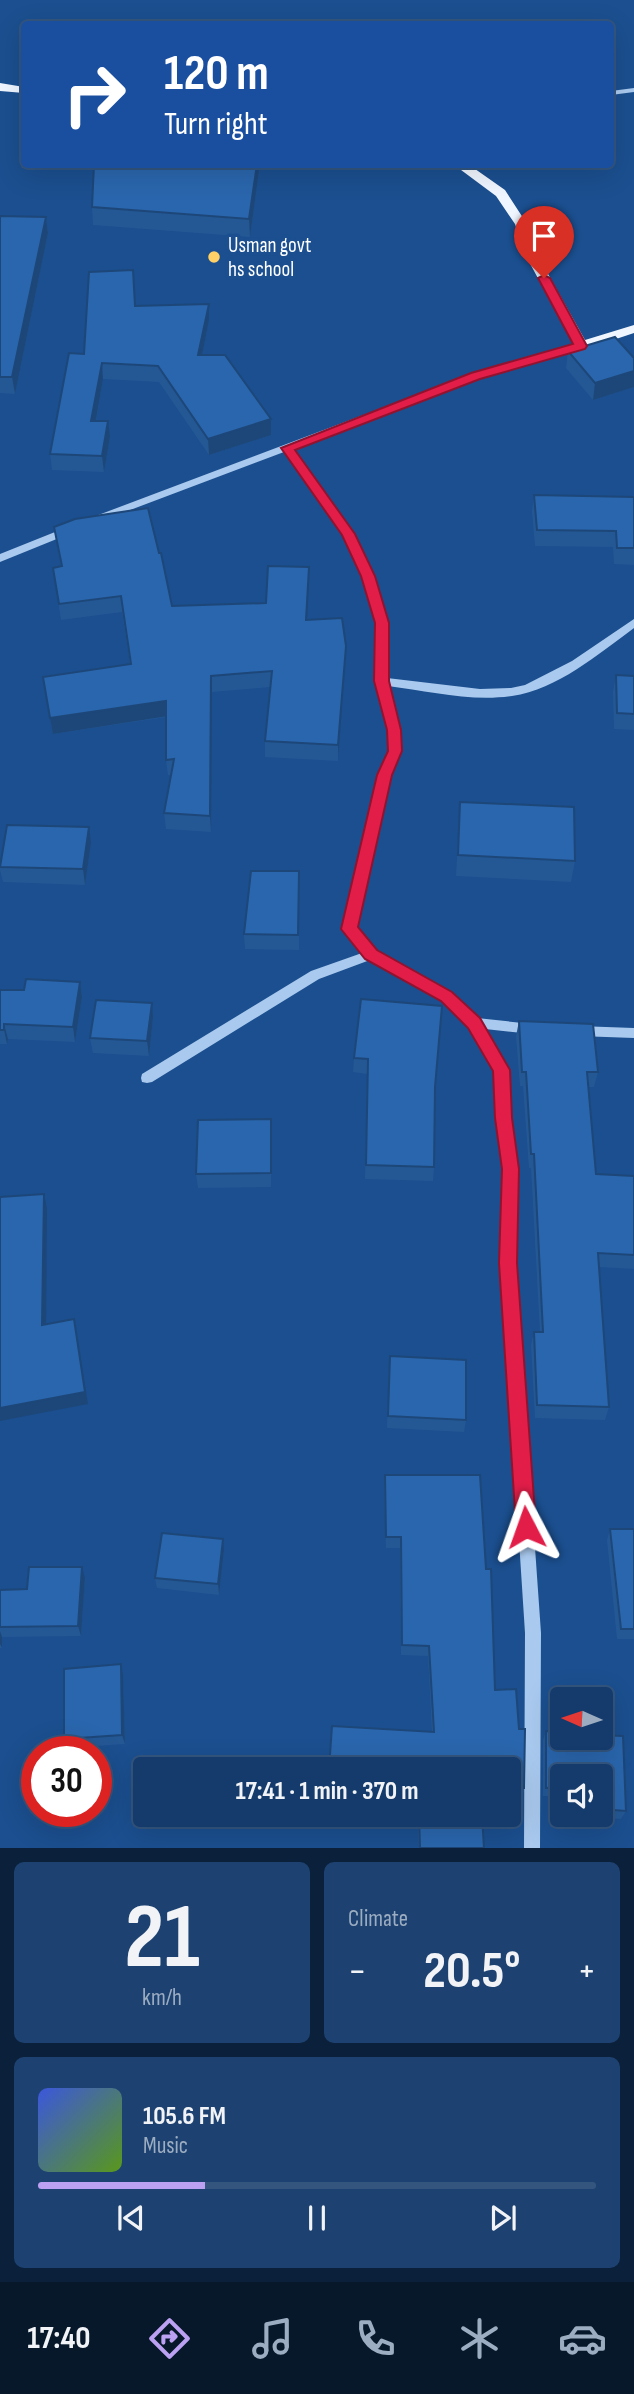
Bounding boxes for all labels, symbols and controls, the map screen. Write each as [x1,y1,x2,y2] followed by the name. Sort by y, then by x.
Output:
[164,45,269,104] text: 120 m
[49,49,140,140] icon: right
[164,105,268,144] text: Turn right
[514,206,574,278] pin
[525,217,563,255] icon: arrive
[228,233,311,282] place label: Usman govt hs school
[206,249,222,265] marker: Usman govt hs school
[489,1490,563,1564] position arrow
[550,1687,612,1750] north arrow
[550,1687,613,1827] map controls
[21,1736,112,1827] speed limit sign: 30
[550,1764,613,1827] button: sound
[236,1776,418,1807] text: 17:41 · 1 min · 370 m
[124,1884,200,1993] text: 21
[348,1905,408,1933] text: Climate
[423,1940,521,2003] text: 20.5°
[348,1949,367,1994] text: −
[577,1949,596,1994] text: +
[142,1984,182,2012] text: km/h
[143,2101,226,2132] text: 105.6 FM
[143,2132,188,2160] text: Music
[112,2199,150,2237] icon: previous
[298,2199,336,2237] icon: pause
[484,2199,522,2237] icon: next
[145,2314,194,2363] icon: directions
[248,2314,297,2363] icon: music
[351,2314,400,2363] icon: phone
[455,2314,504,2363] icon: climate
[558,2314,607,2363] icon: car
[27,2319,91,2358] text: 17:40

